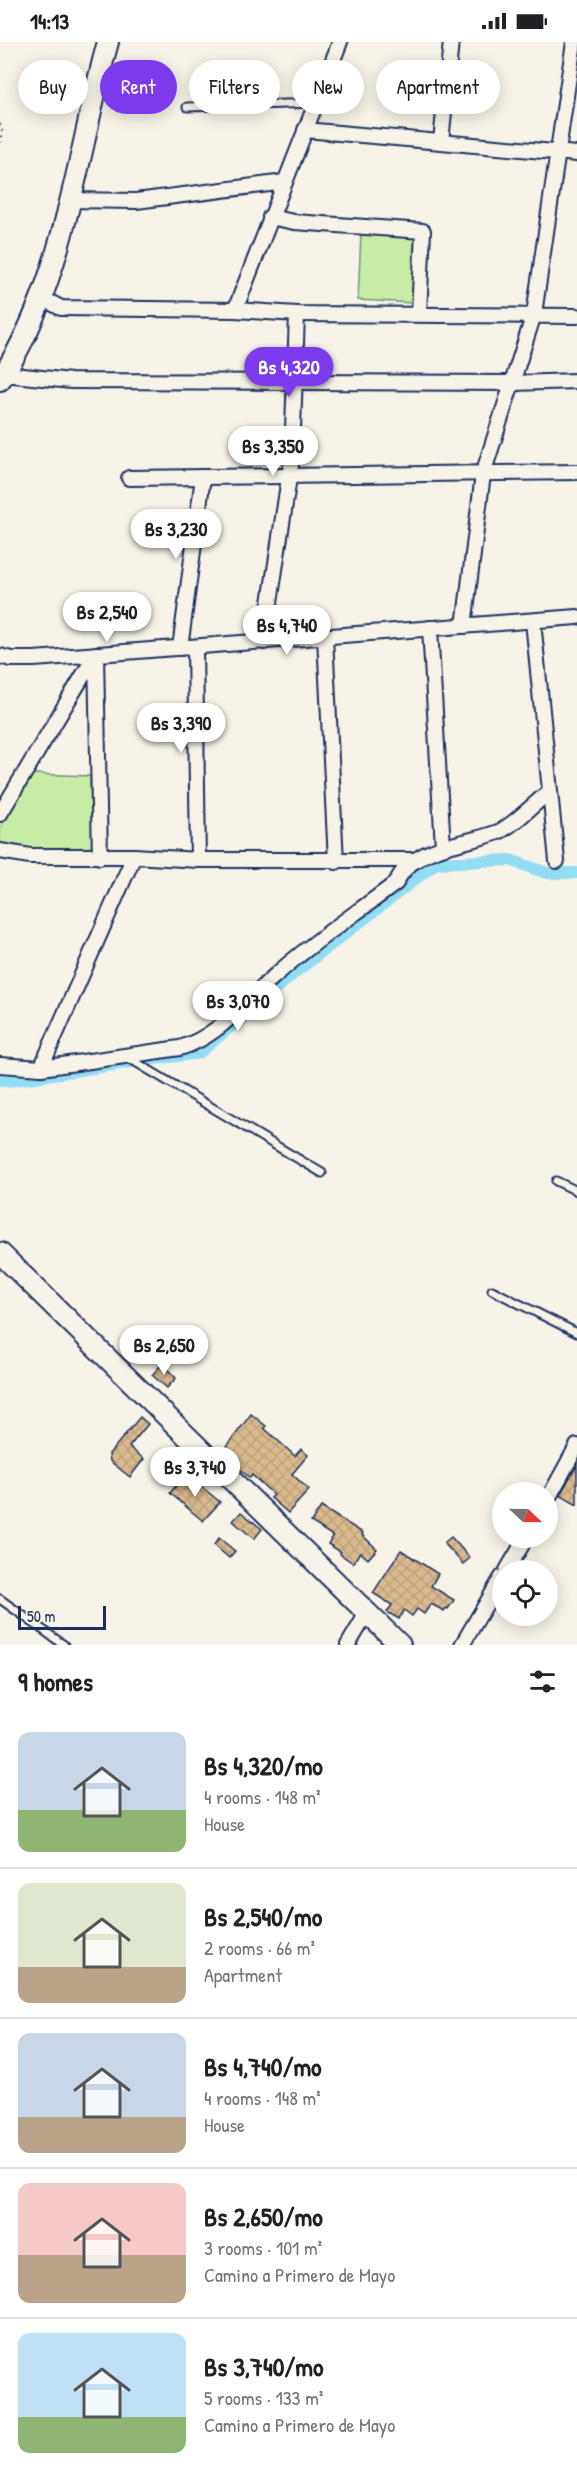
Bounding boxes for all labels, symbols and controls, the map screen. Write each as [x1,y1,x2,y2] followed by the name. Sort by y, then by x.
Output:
[30,6,69,36] text: 14:13
[18,60,88,114] chip: Buy
[100,60,177,114] chip: Rent
[189,60,280,114] chip: Filters
[292,60,364,114] chip: New
[376,60,500,114] chip: Apartment
[227,347,351,398] pin: Bs 4,320
[258,353,320,380] text: Bs 4,320
[211,426,335,477] pin: Bs 3,350
[242,432,304,459] text: Bs 3,350
[114,509,238,560] pin: Bs 3,230
[145,515,207,542] text: Bs 3,230
[45,592,169,643] pin: Bs 2,540
[77,598,137,625] text: Bs 2,540
[225,605,349,656] pin: Bs 4,740
[257,611,317,638] text: Bs 4,740
[119,703,243,754] pin: Bs 3,390
[151,709,211,736] text: Bs 3,390
[176,981,300,1032] pin: Bs 3,070
[206,987,270,1014] text: Bs 3,070
[102,1325,226,1376] pin: Bs 2,650
[133,1331,195,1358] text: Bs 2,650
[133,1447,257,1498] pin: Bs 3,740
[164,1453,226,1480] text: Bs 3,740
[492,1482,558,1548] north arrow
[492,1482,558,1626] map controls
[492,1560,558,1626] button: locate
[18,1603,106,1630] scale bar
[27,1605,56,1627] text: 50 m
[18,1664,93,1699] text: 9 homes
[526,1665,559,1698] icon: filters
[204,1748,323,1783] text: Bs 4,320/mo
[66,1756,138,1828] icon: home
[204,1783,321,1810] text: 4 rooms · 148 m²
[204,1810,245,1837] text: House
[204,1899,322,1934] text: Bs 2,540/mo
[66,1907,138,1979] icon: home
[204,1934,315,1961] text: 2 rooms · 66 m²
[204,1961,282,1988] text: Apartment
[204,2049,322,2084] text: Bs 4,740/mo
[66,2057,138,2129] icon: home
[204,2084,321,2111] text: 4 rooms · 148 m²
[204,2111,245,2138] text: House
[204,2199,323,2234] text: Bs 2,650/mo
[66,2207,138,2279] icon: home
[204,2234,322,2261] text: 3 rooms · 101 m²
[204,2261,395,2288] text: Camino a Primero de Mayo
[204,2349,324,2384] text: Bs 3,740/mo
[66,2357,138,2429] icon: home
[204,2384,323,2411] text: 5 rooms · 133 m²
[204,2411,395,2438] text: Camino a Primero de Mayo

